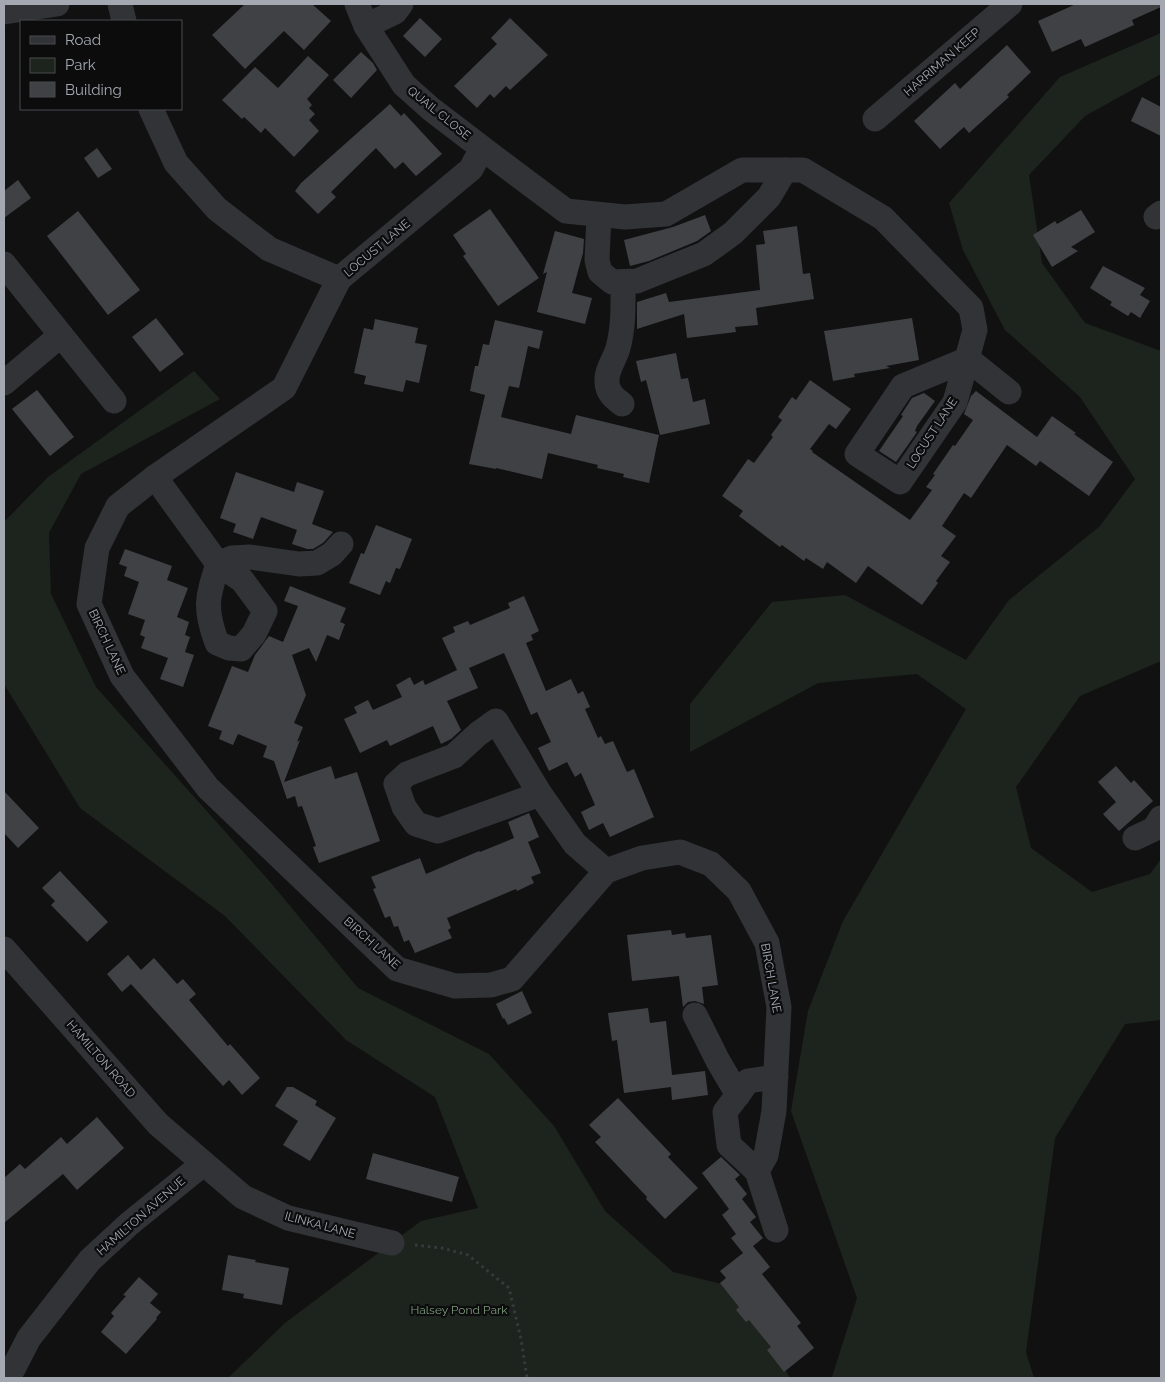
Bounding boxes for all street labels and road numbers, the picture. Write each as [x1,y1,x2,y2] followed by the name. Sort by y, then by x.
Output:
[901,25,983,99] street label: HARRIMAN KEEP
[405,83,473,143] street label: QUAIL CLOSE
[341,216,413,280] street label: LOCUST LANE
[904,395,960,471] street label: LOCUST LANE
[86,607,128,677] street label: BIRCH LANE
[341,914,403,972] street label: BIRCH LANE
[758,942,784,1014] street label: BIRCH LANE
[64,1018,139,1101] street label: HAMILTON ROAD
[94,1174,188,1258] street label: HAMILTON AVENUE
[283,1209,357,1241] street label: ILINKA LANE

